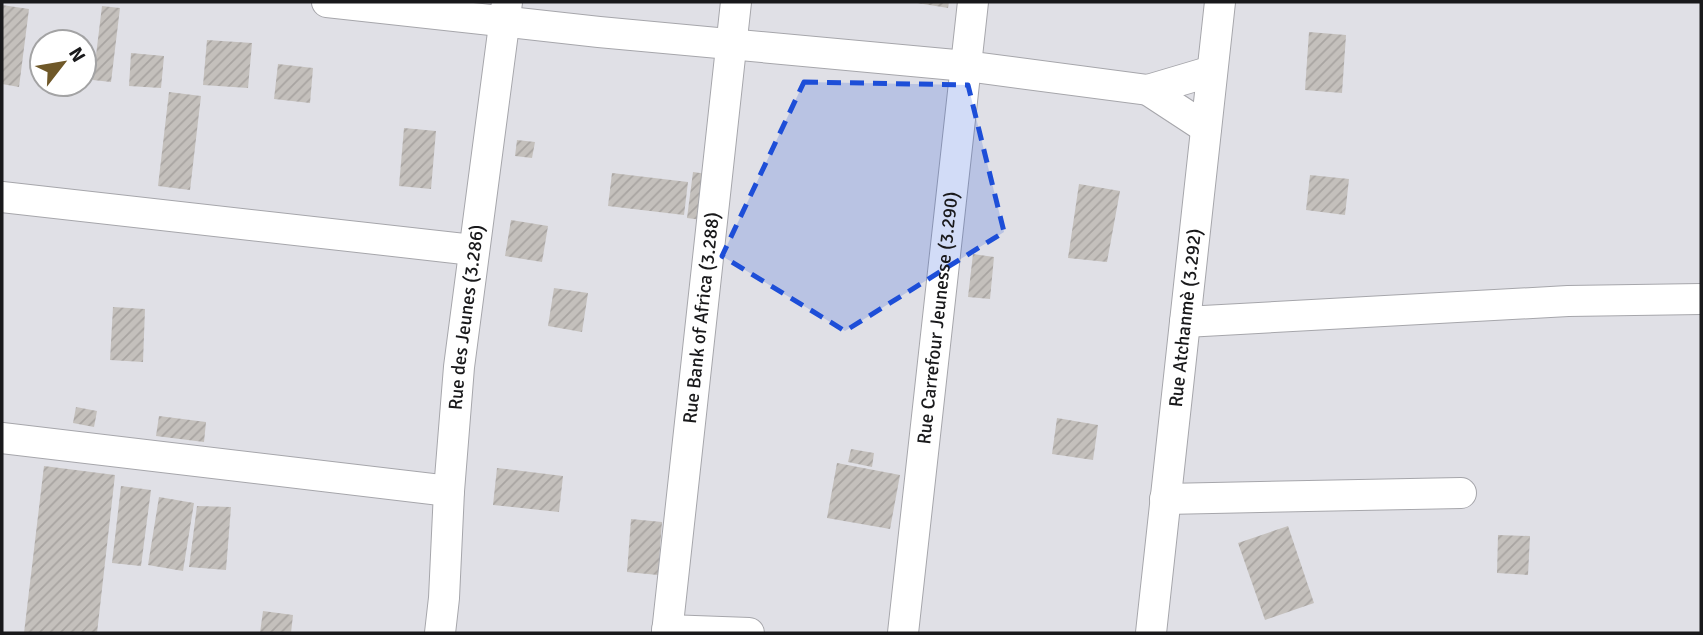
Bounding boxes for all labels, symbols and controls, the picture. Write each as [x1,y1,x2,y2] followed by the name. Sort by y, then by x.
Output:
[28,28,98,98] north arrow
[63,43,90,67] text: N
[912,190,964,446] street label: Rue Carrefour Jeunesse (3.290)
[678,211,725,425] street label: Rue Bank of Africa (3.288)
[444,223,490,411] street label: Rue des Jeunes (3.286)
[1164,227,1207,409] street label: Rue Atchanmè (3.292)

